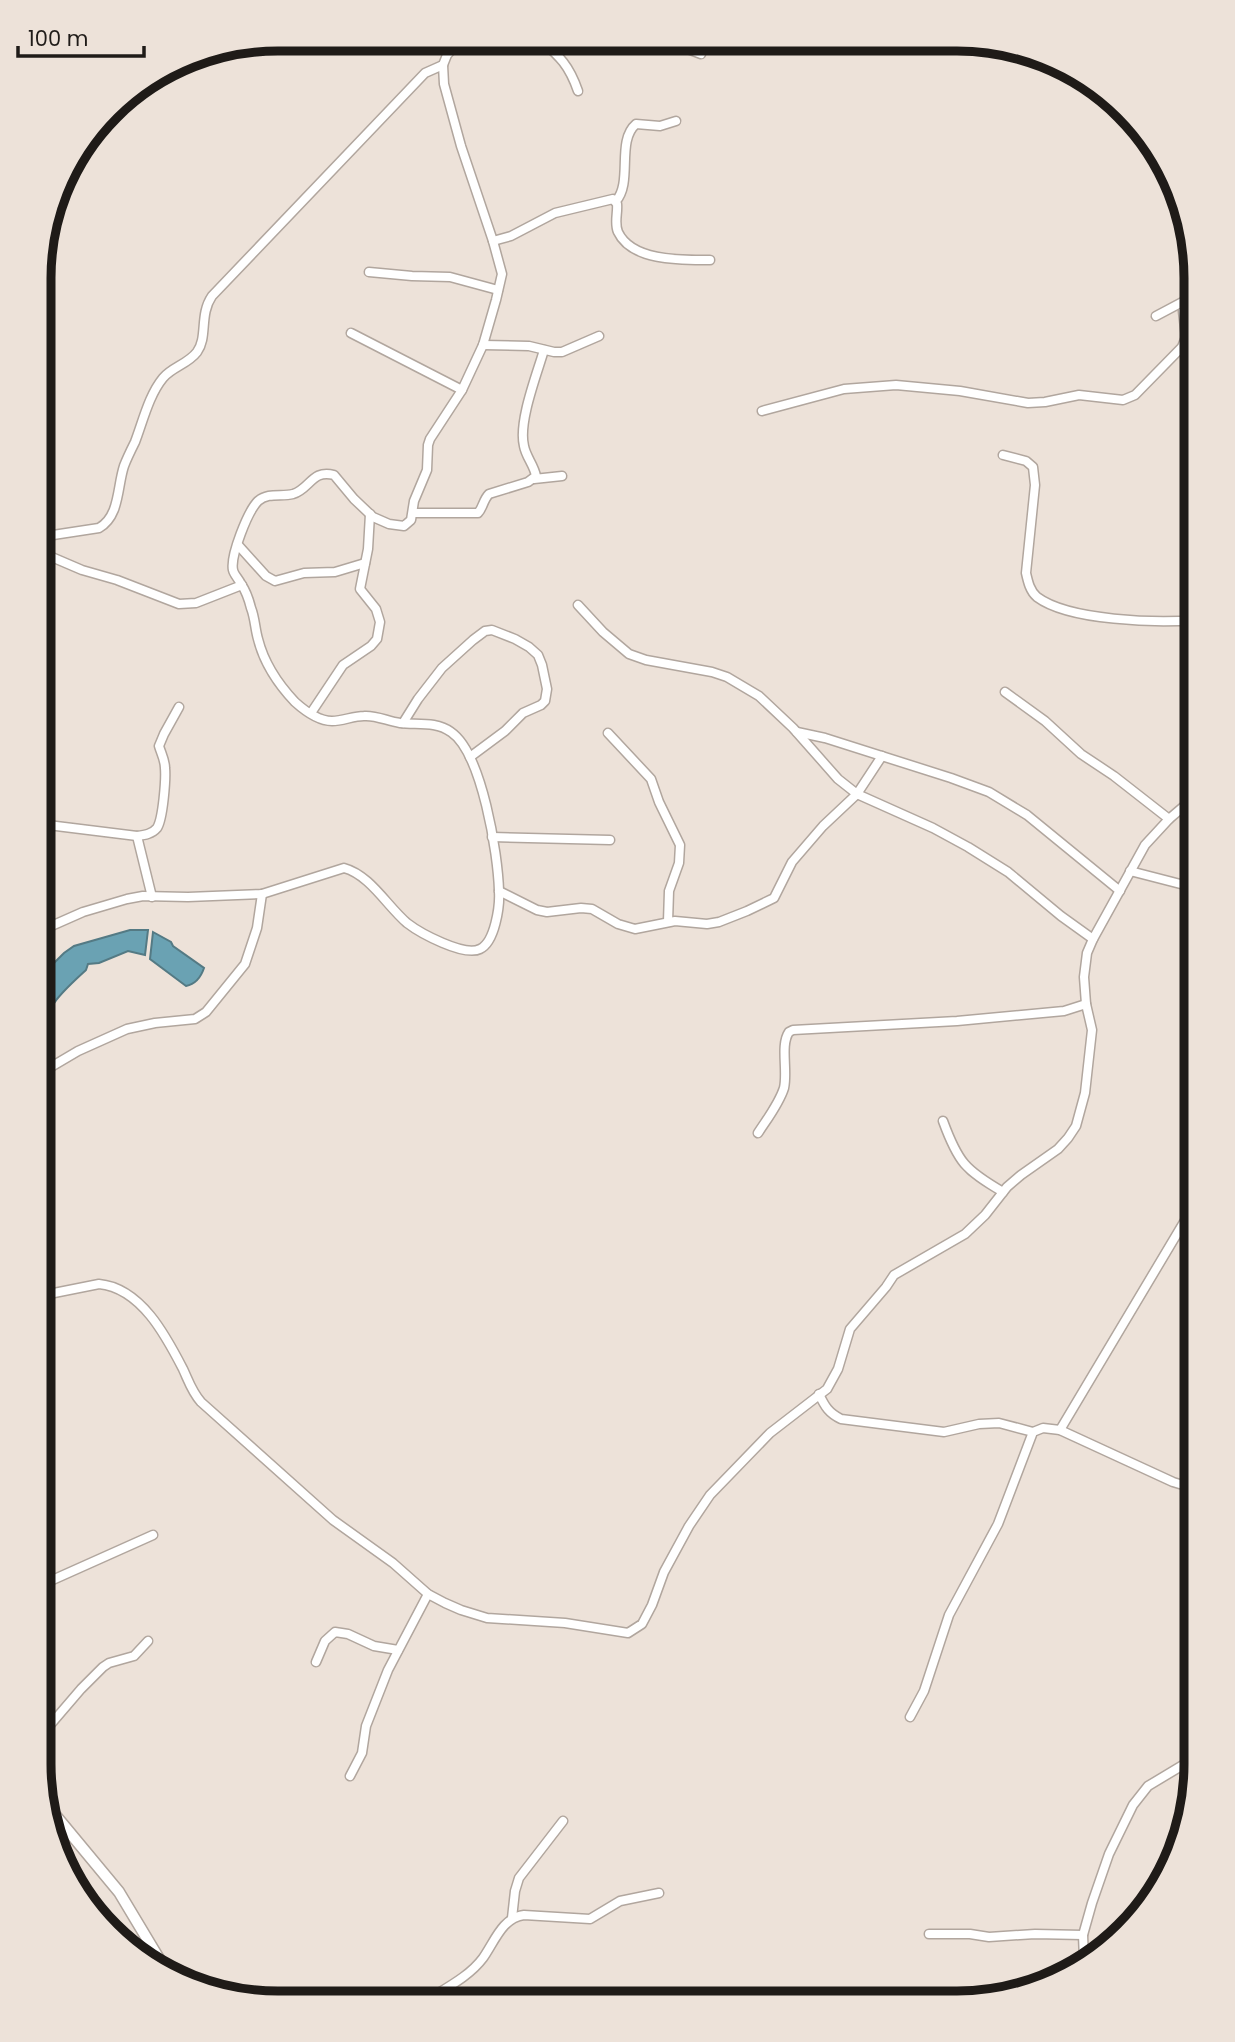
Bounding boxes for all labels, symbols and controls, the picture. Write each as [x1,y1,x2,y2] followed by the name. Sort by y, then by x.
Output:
[18,14,144,58] scale bar
[28,24,88,53] text: 100 m

